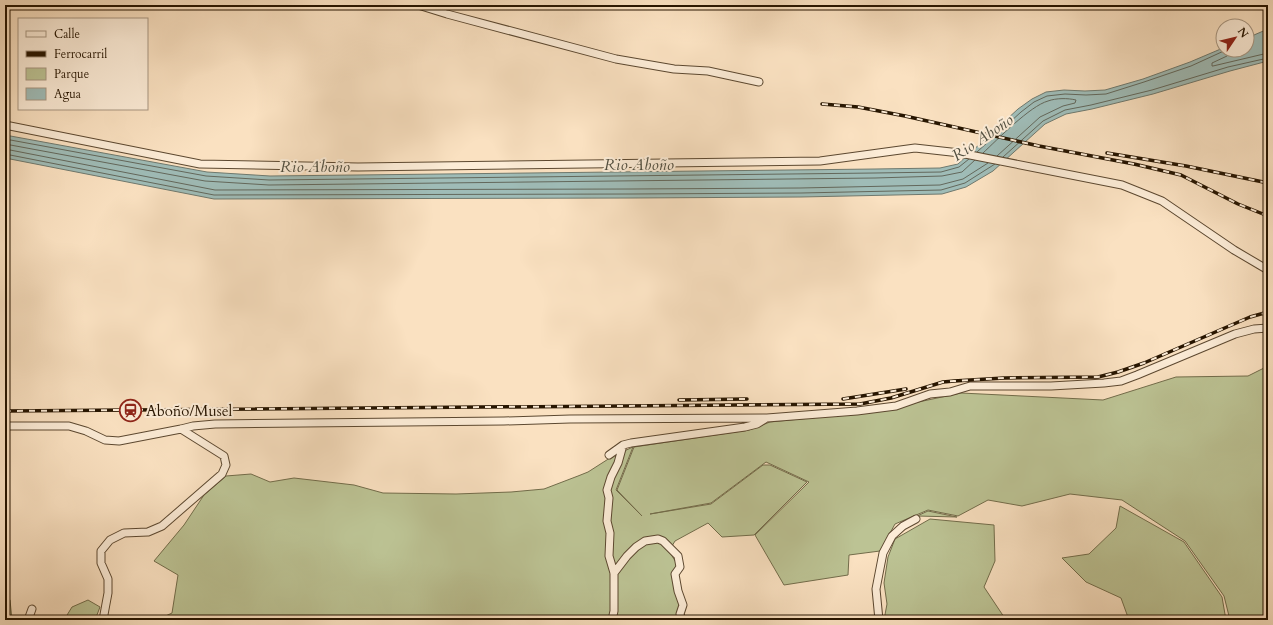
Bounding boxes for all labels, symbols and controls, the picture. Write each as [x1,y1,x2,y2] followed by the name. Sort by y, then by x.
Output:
[18,18,148,110] legend
[1215,18,1255,58] north arrow
[1234,24,1252,41] text: N
[54,26,80,42] text: Calle
[54,46,107,62] text: Ferrocarril
[54,66,89,82] text: Parque
[54,86,82,102] text: Agua
[947,109,1018,166] water label: Rio Aboño
[604,154,675,176] water label: Rio Aboño
[280,156,351,178] water label: Rio Aboño
[118,398,144,424] station icon: Aboño/Musel
[146,401,233,421] place label: Aboño/Musel

